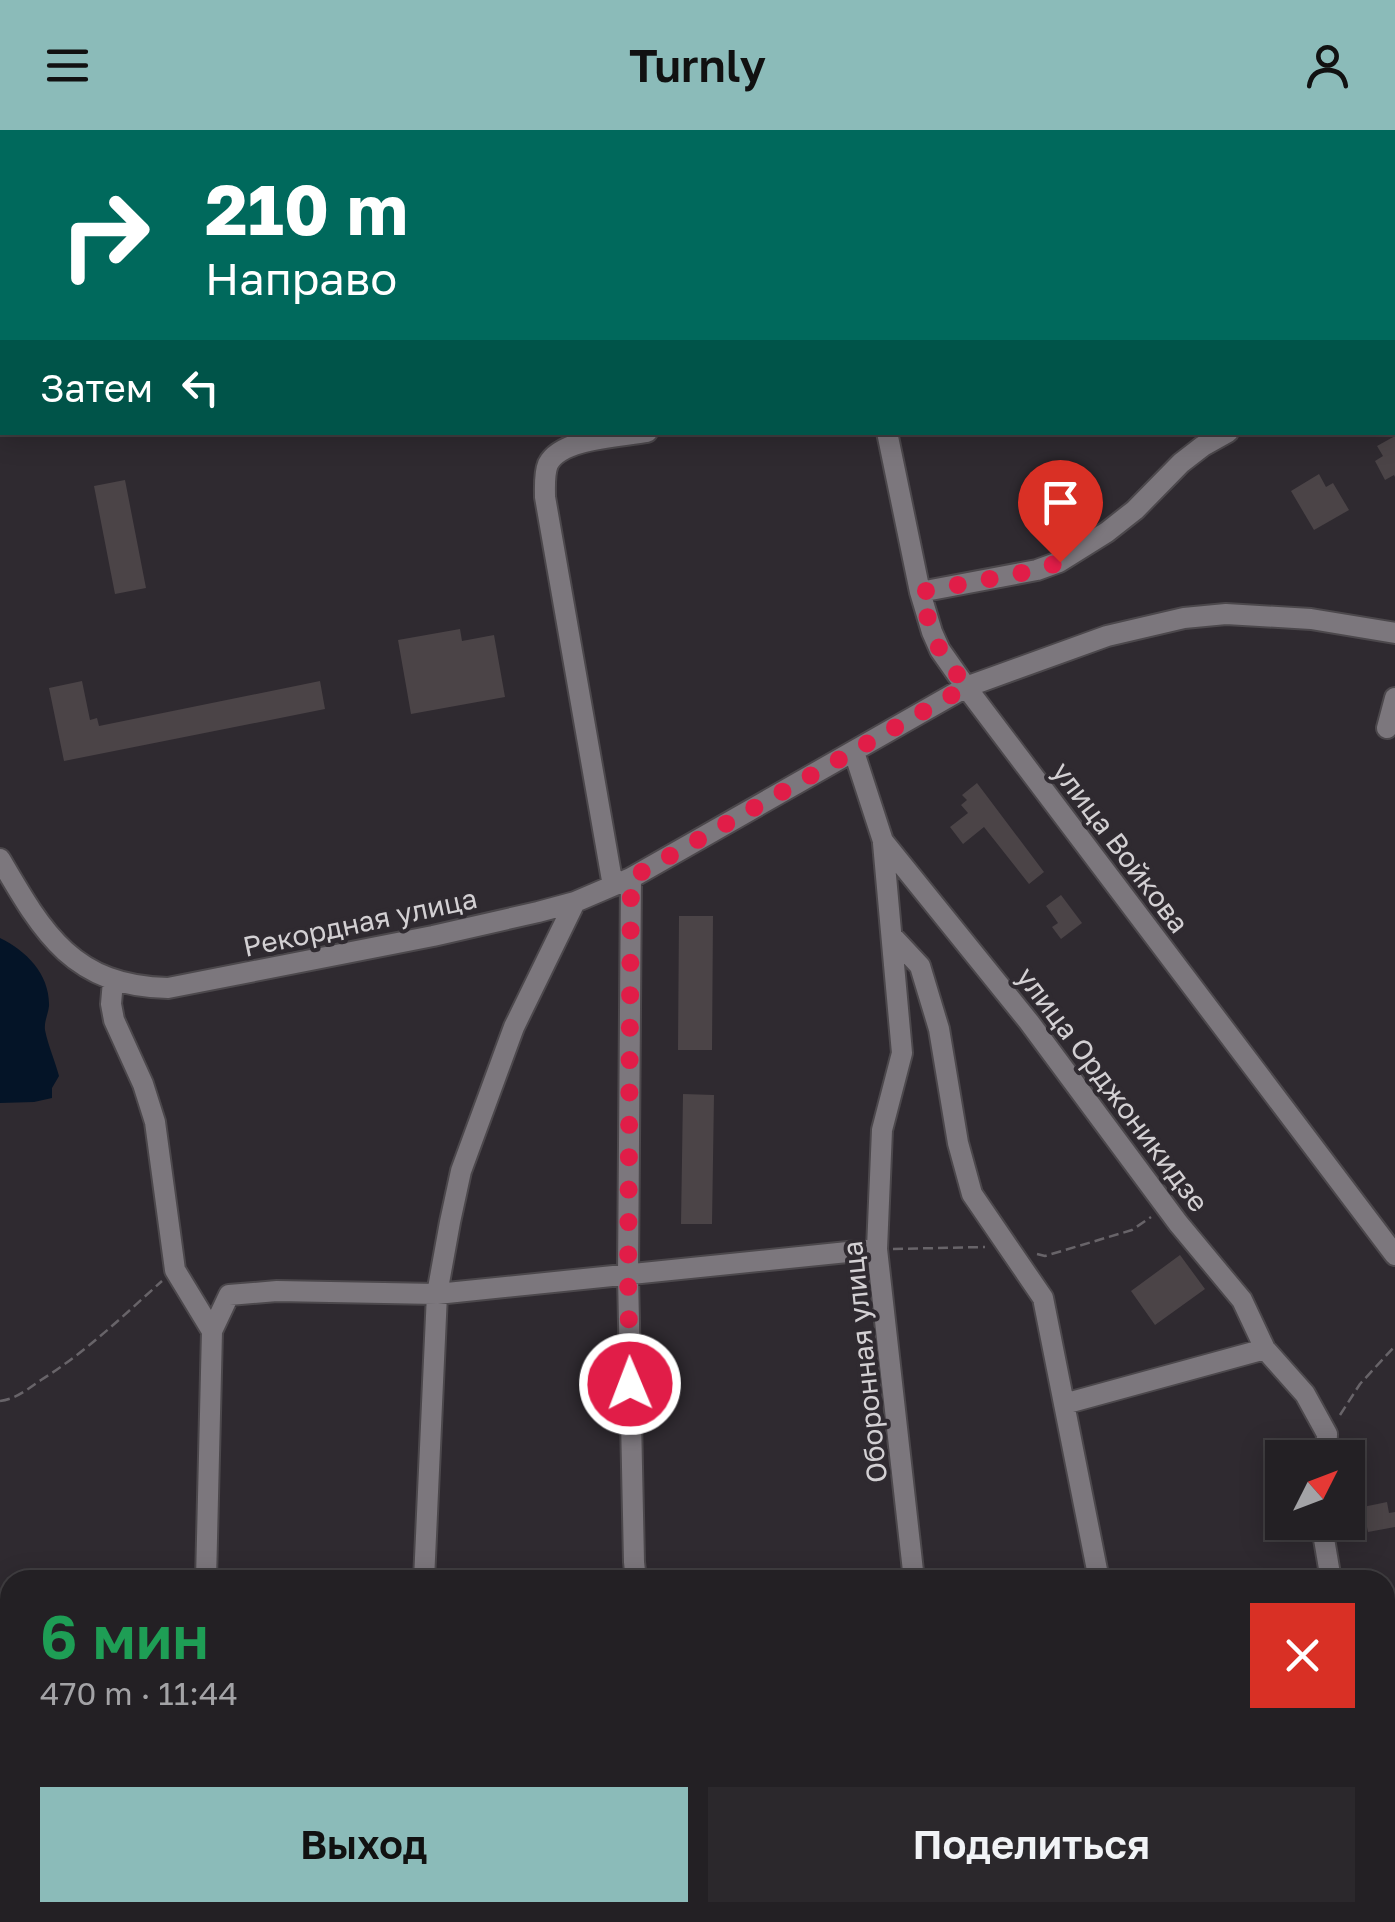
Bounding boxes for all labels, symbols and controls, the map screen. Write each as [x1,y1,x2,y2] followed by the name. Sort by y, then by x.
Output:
[40,38,95,93] icon: menu
[629,38,766,92] text: Turnly
[1300,38,1355,93] icon: person
[205,166,408,250] text: 210 m
[40,170,170,300] icon: right
[205,251,397,305] text: Направо
[173,360,228,415] icon: left
[40,365,153,410] text: Затем
[1018,460,1103,563] pin
[1033,475,1088,530] icon: arrive
[1046,755,1196,939] street label: улица Войкова
[240,881,480,963] street label: Рекордная улица
[1010,960,1216,1218] street label: улица Орджоникидзе
[835,1239,893,1485] street label: Оборонная улица
[578,1332,682,1436] position arrow
[1265,1440,1365,1540] north arrow
[1265,1440,1365,1540] map controls
[40,1600,209,1672] text: 6 мин
[1250,1603,1355,1708] button: close
[40,1674,238,1712] text: 470 m · 11:44
[40,1787,688,1902] button: Выход
[708,1787,1355,1902] button: Поделиться

